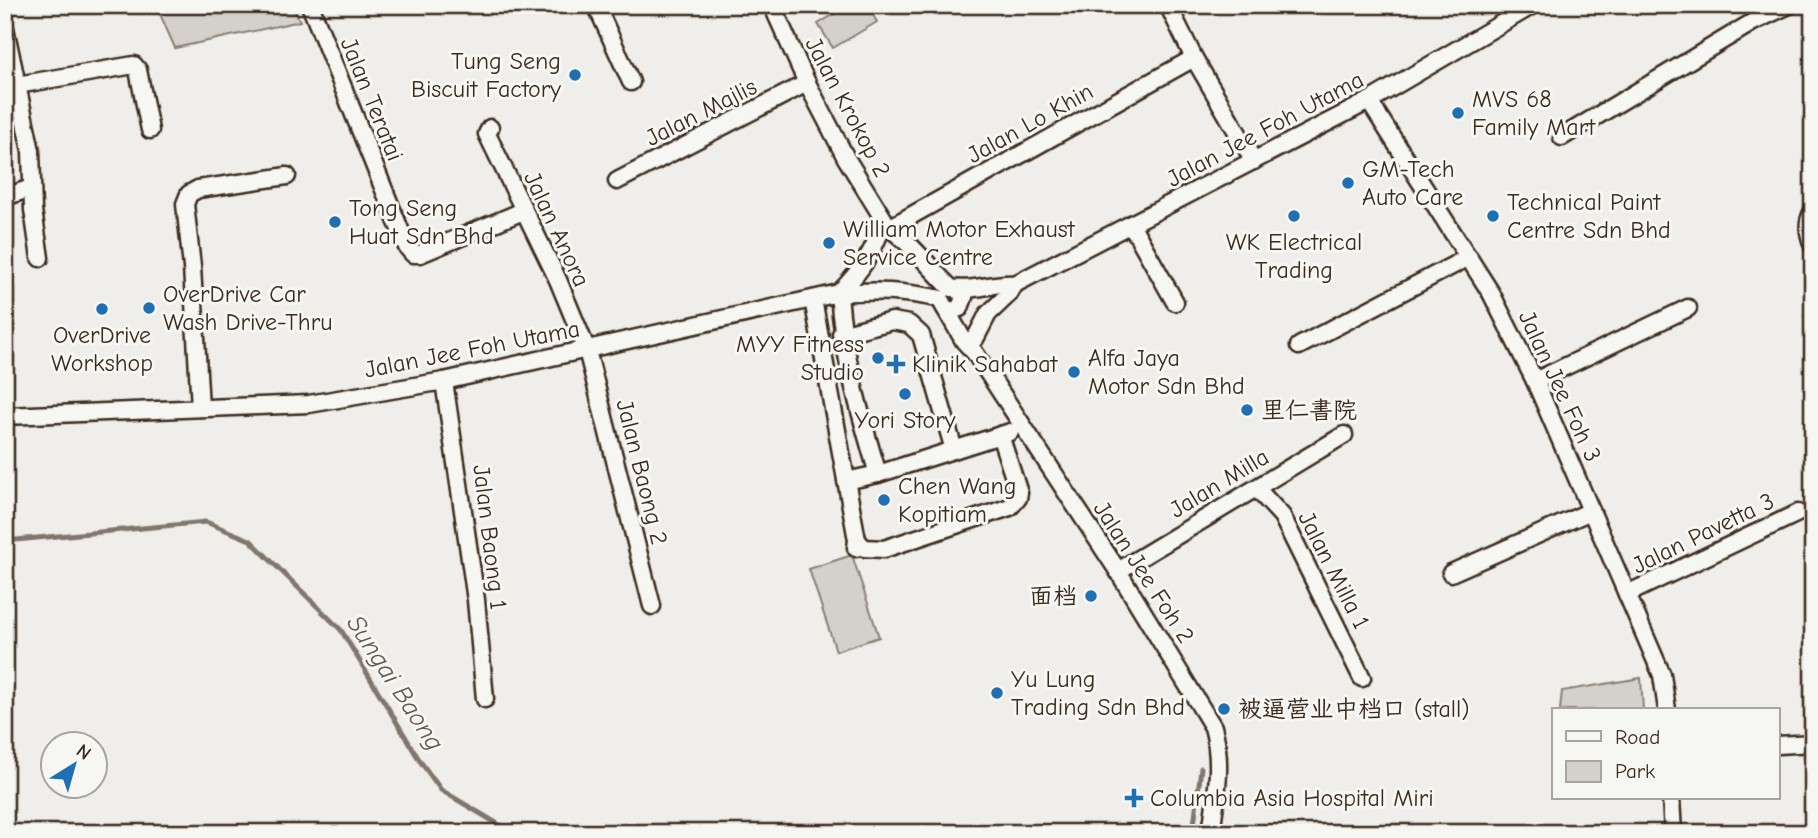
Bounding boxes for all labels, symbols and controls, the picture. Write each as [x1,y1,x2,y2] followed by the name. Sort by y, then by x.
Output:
[799,32,897,182] street label: Jalan Krokop 2
[335,33,409,165] street label: Jalan Teratai
[411,47,561,103] place label: Tung Seng Biscuit Factory
[1162,65,1368,193] street label: Jalan Jee Foh Utama
[567,67,583,83] marker: Tung Seng Biscuit Factory
[641,72,761,152] street label: Jalan Majlis
[962,77,1098,169] street label: Jalan Lo Khin
[1472,85,1596,141] place label: MVS 68 Family Mart
[1450,105,1466,121] marker: MVS 68 Family Mart
[1362,155,1463,211] place label: GM-Tech Auto Care
[518,167,596,291] street label: Jalan Anora
[1340,175,1356,191] marker: GM-Tech Auto Care
[1507,188,1671,244] place label: Technical Paint Centre Sdn Bhd
[349,194,494,250] place label: Tong Seng Huat Sdn Bhd
[1286,208,1302,224] marker: WK Electrical Trading
[1485,208,1501,224] marker: Technical Paint Centre Sdn Bhd
[327,214,343,230] marker: Tong Seng Huat Sdn Bhd
[843,215,1076,271] place label: William Motor Exhaust Service Centre
[1226,228,1362,284] place label: WK Electrical Trading
[821,235,837,251] marker: William Motor Exhaust Service Centre
[163,280,332,336] place label: OverDrive Car Wash Drive-Thru
[141,300,157,316] marker: OverDrive Car Wash Drive-Thru
[94,301,110,317] marker: OverDrive Workshop
[1513,306,1607,466] street label: Jalan Jee Foh 3
[362,314,582,384] street label: Jalan Jee Foh Utama
[51,321,153,377] place label: OverDrive Workshop
[736,330,864,386] place label: MYY Fitness Studio
[1088,344,1245,400] place label: Alfa Jaya Motor Sdn Bhd
[870,350,886,366] marker: MYY Fitness Studio
[912,350,1059,378] place label: Klinik Sahabat
[886,354,906,374] marker: Klinik Sahabat
[1066,364,1082,380] marker: Alfa Jaya Motor Sdn Bhd
[897,386,913,402] marker: Yori Story
[610,396,674,548] street label: Jalan Baong 2
[1261,396,1357,424] place label: 里仁書院
[1239,402,1255,418] marker: 里仁書院
[855,406,956,434] place label: Yori Story
[1164,442,1274,524] street label: Jalan Milla
[467,463,513,611] street label: Jalan Baong 1
[898,472,1016,528] place label: Chen Wang Kopitiam
[1628,487,1778,579] street label: Jalan Pavetta 3
[876,492,892,508] marker: Chen Wang Kopitiam
[1088,496,1200,648] street label: Jalan Jee Foh 2
[1292,507,1376,633] street label: Jalan Milla 1
[1029,582,1077,610] place label: 面档
[1083,588,1099,604] marker: 面档
[340,610,450,756] water label: Sungai Baong
[1011,665,1185,721] place label: Yu Lung Trading Sdn Bhd
[989,685,1005,701] marker: Yu Lung Trading Sdn Bhd
[1238,695,1470,723] place label: 被逼营业中档口 (stall)
[1216,701,1232,717] marker: 被逼营业中档口 (stall)
[1552,708,1780,800] legend
[1615,725,1660,749] text: Road
[38,730,108,800] north arrow
[72,740,95,765] text: N
[1615,759,1655,783] text: Park
[1150,784,1434,812] place label: Columbia Asia Hospital Miri
[1124,788,1144,808] marker: Columbia Asia Hospital Miri

